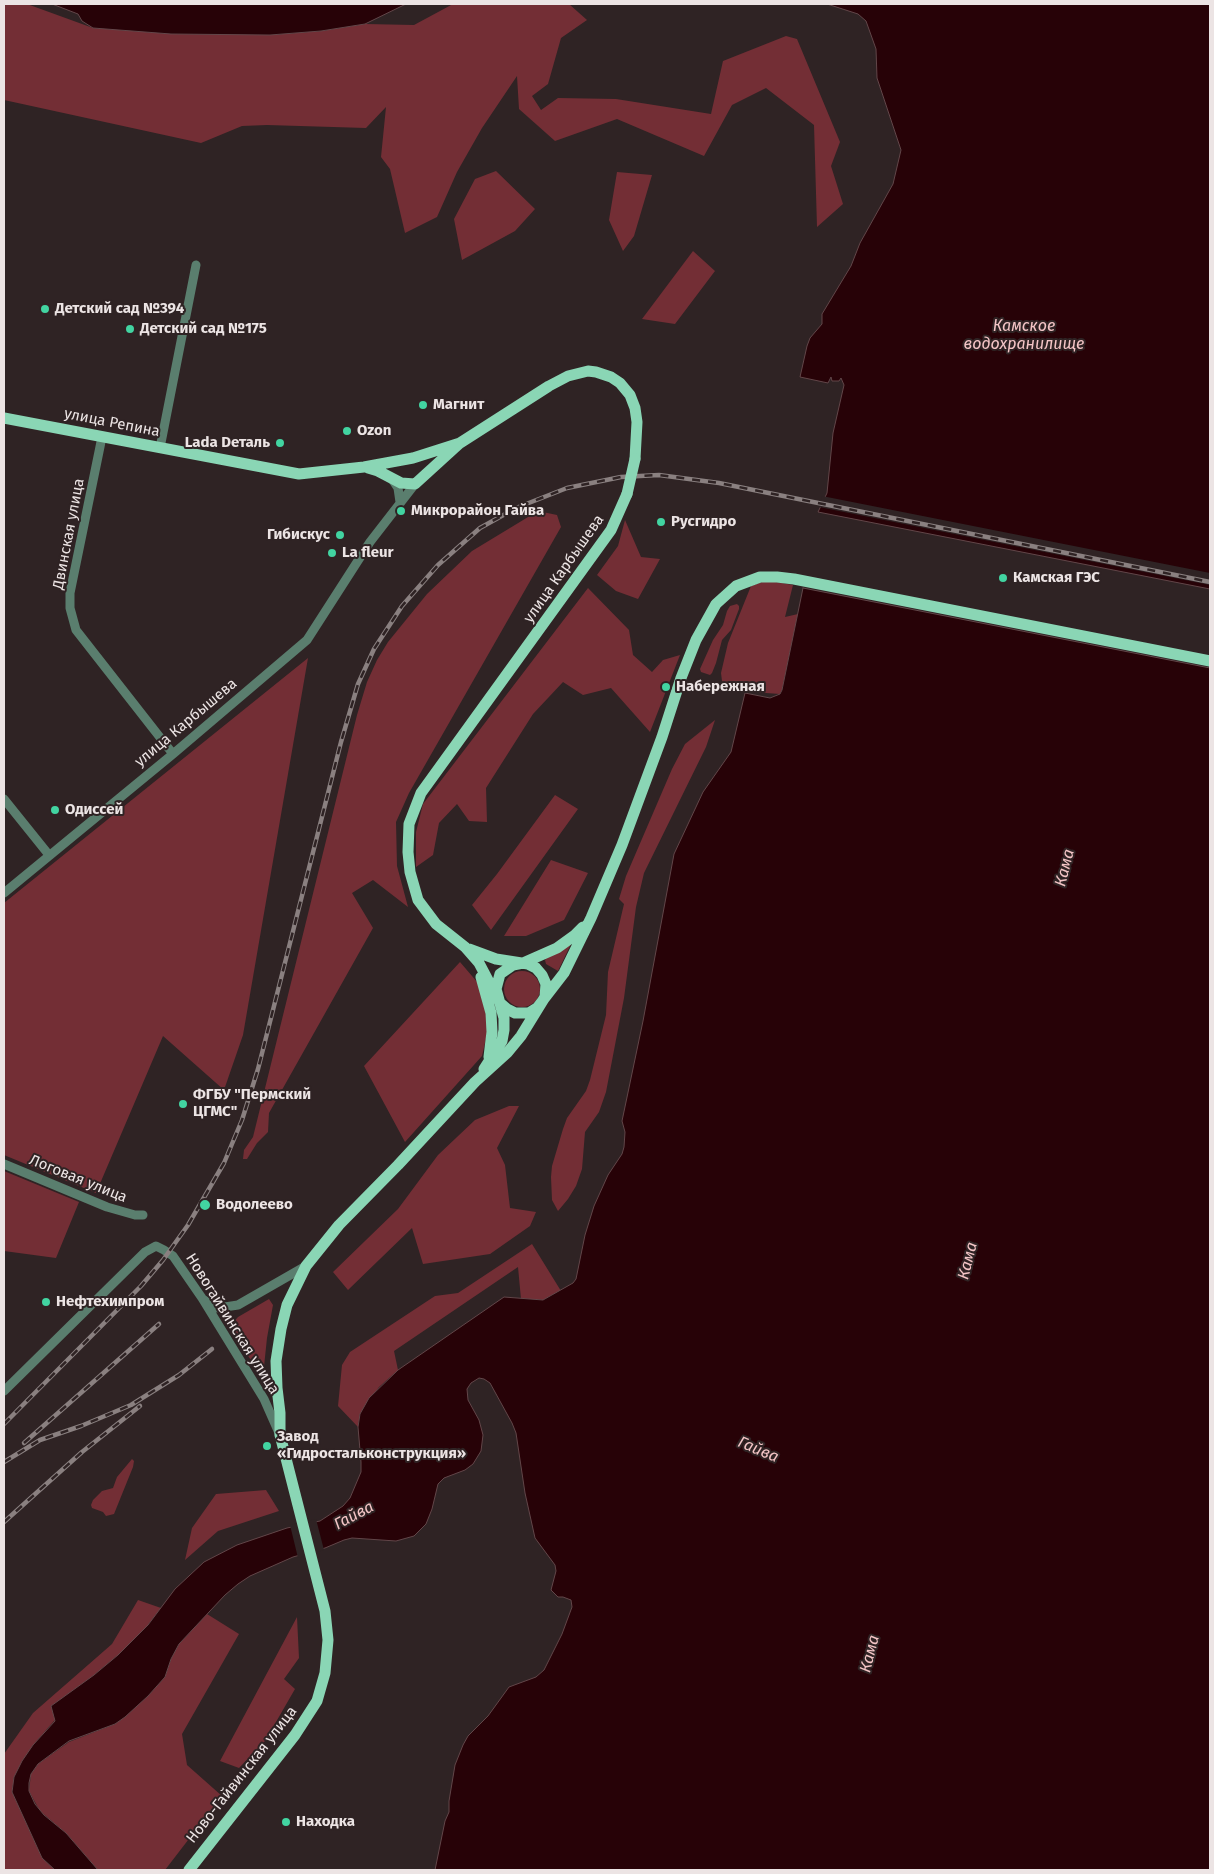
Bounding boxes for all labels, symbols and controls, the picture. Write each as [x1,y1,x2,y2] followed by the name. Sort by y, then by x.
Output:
[55,300,184,318] place label: Детский сад №394
[39,303,51,315] marker: Детский сад №394
[964,317,1084,355] water label: Камское водохранилище
[140,320,267,338] place label: Детский сад №175
[124,323,136,335] marker: Детский сад №175
[433,396,484,414] place label: Магнит
[417,399,429,411] marker: Магнит
[63,405,161,441] street label: улица Репина
[357,422,391,440] place label: Ozon
[341,425,353,437] marker: Ozon
[185,434,270,452] place label: Lada Dеталь
[274,437,286,449] marker: Lada Dеталь
[49,477,89,591] street label: Двинская улица
[411,502,544,520] place label: Микрорайон Гайва
[395,505,407,517] marker: Микрорайон Гайва
[520,511,608,627] street label: улица Карбышева
[671,513,736,531] place label: Русгидро
[655,516,667,528] marker: Русгидро
[267,526,330,544] place label: Гибискус
[334,529,346,541] marker: Гибискус
[342,544,394,562] place label: La fleur
[326,547,338,559] marker: La fleur
[1013,569,1100,587] place label: Камская ГЭС
[997,572,1009,584] marker: Камская ГЭС
[131,675,241,771] street label: улица Карбышева
[676,678,765,696] place label: Набережная
[660,681,672,693] marker: Набережная
[65,801,123,819] place label: Одиссей
[49,804,61,816] marker: Одиссей
[1051,847,1079,889] water label: Кама
[193,1086,311,1121] place label: ФГБУ "Пермский ЦГМС"
[177,1098,189,1110] marker: ФГБУ "Пермский ЦГМС"
[26,1151,130,1207] street label: Логовая улица
[216,1196,293,1214] place label: Водолеево
[198,1198,212,1212] marker: Водолеево
[954,1240,982,1282] water label: Кама
[181,1250,283,1398] street label: Новогайвинская улица
[56,1293,164,1311] place label: Нефтехимпром
[40,1296,52,1308] marker: Нефтехимпром
[277,1428,466,1463] place label: Завод «Гидростальконструкция»
[735,1433,781,1467] water label: Гайва
[261,1440,273,1452] marker: Завод «Гидростальконструкция»
[331,1498,377,1534] water label: Гайва
[856,1633,884,1675] water label: Кама
[183,1703,301,1847] street label: Ново-Гайвинская улица
[296,1813,355,1831] place label: Находка
[280,1816,292,1828] marker: Находка

